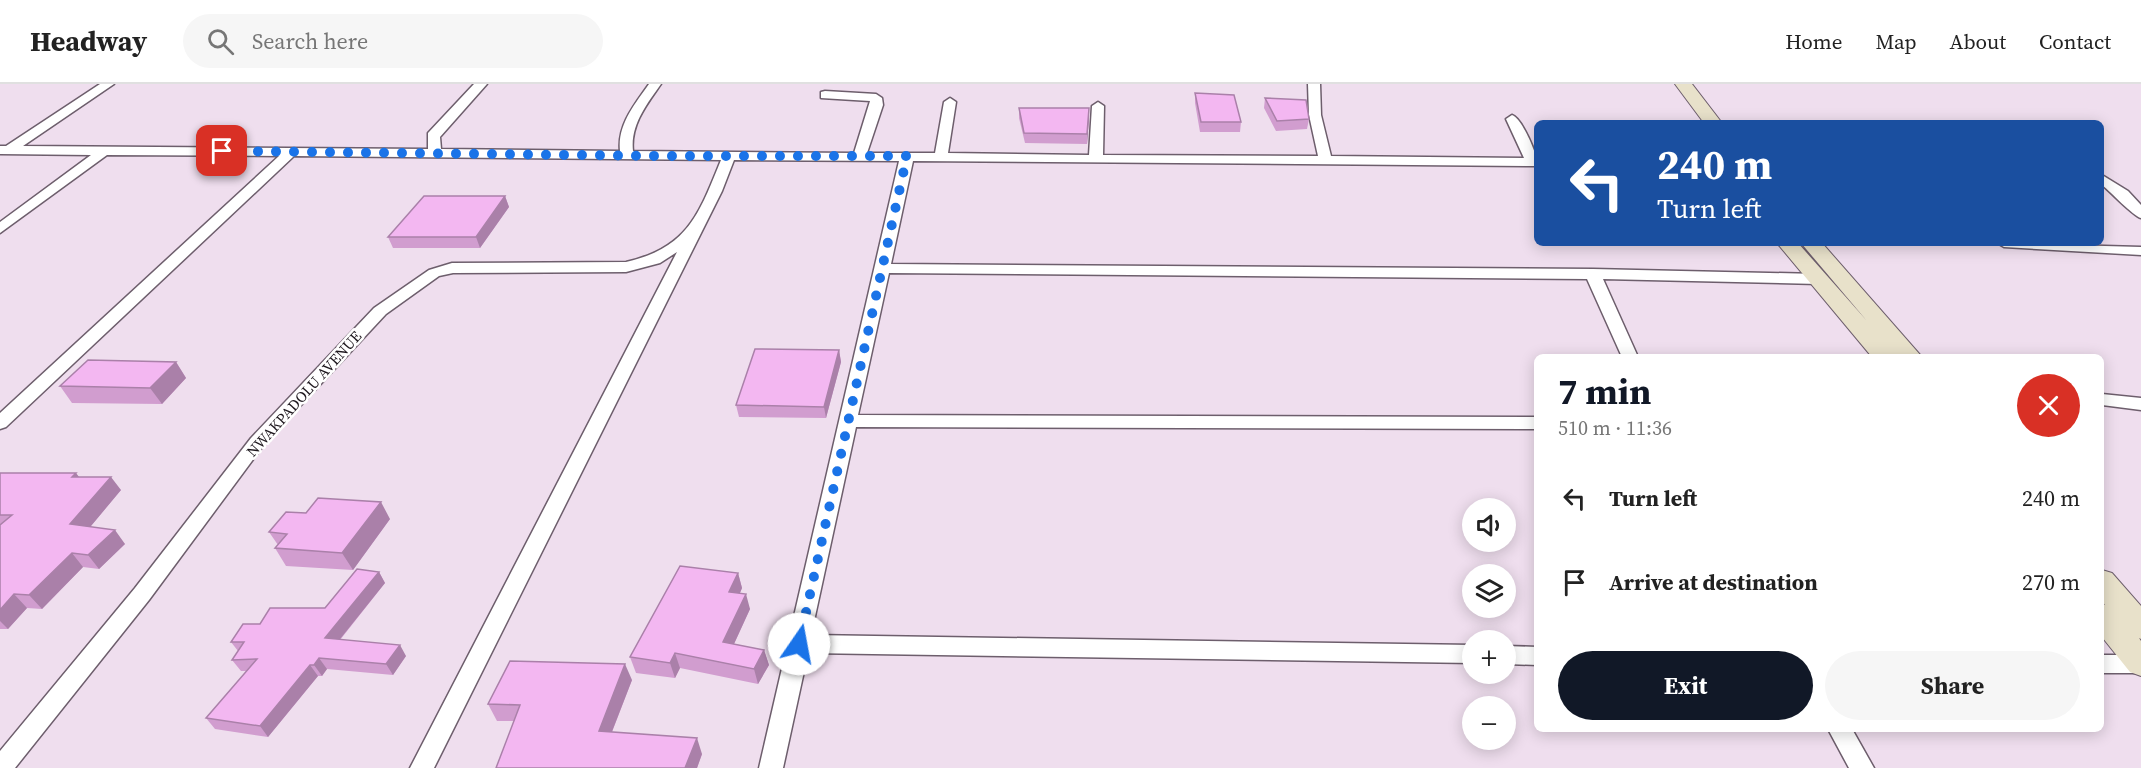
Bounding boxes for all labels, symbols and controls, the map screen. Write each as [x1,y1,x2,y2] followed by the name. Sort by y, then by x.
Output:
[183,14,603,68] search box
[30,22,147,60] text: Headway
[204,25,237,58] icon: search
[252,26,368,56] text: Search here
[1785,27,1843,56] text: Home
[1876,27,1917,56] text: Map
[1950,27,2006,56] text: About
[2039,27,2111,56] text: Contact
[196,125,247,176] pin
[205,134,238,167] icon: arrive
[1657,135,1772,193] text: 240 m
[1558,144,1636,222] icon: left
[1657,190,1761,227] text: Turn left
[241,326,366,461] street label: NWAKPADOLU AVENUE
[1558,367,1651,416] text: 7 min
[2017,374,2080,437] button: close
[1558,414,1672,442] text: 510 m · 11:36
[1558,482,1591,515] icon: left
[1609,483,1697,513] text: Turn left
[2022,483,2080,513] text: 240 m
[1462,498,1516,750] map controls
[1462,498,1516,552] button: sound
[1462,564,1516,618] button: layers
[1558,566,1591,599] icon: arrive
[1609,567,1818,597] text: Arrive at destination
[2022,567,2080,597] text: 270 m
[767,612,831,676] position arrow
[1462,630,1516,684] button: +
[1558,651,1813,720] button: Exit
[1825,651,2080,720] button: Share
[1462,696,1516,750] button: −

